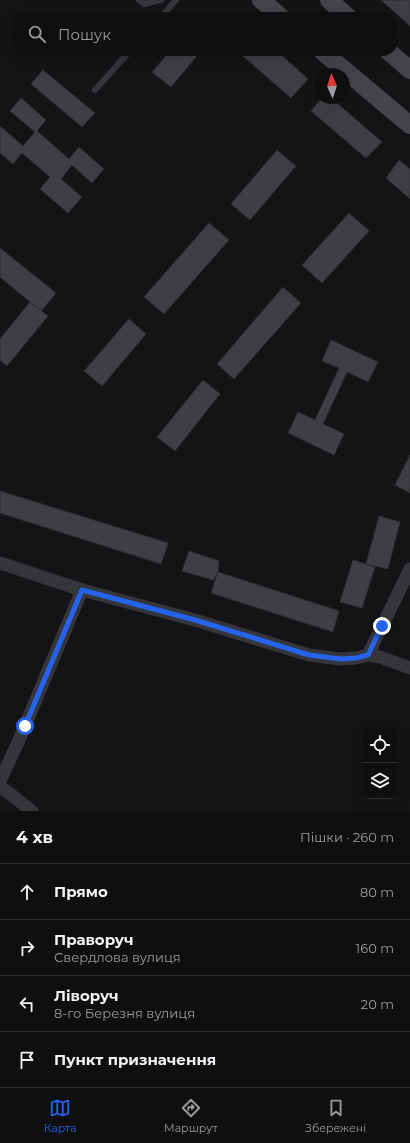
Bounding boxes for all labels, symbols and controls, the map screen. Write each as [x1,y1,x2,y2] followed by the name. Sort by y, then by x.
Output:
[12,12,398,56] search box
[26,23,48,45] icon: search
[58,25,111,44] text: Пошук
[314,68,350,104] north arrow
[373,617,391,635] route end
[16,717,34,735] route start
[362,727,398,799] map controls
[362,727,398,763] button: locate
[362,763,398,799] button: layers
[16,827,53,847] text: 4 хв
[300,829,394,845] text: Пішки · 260 m
[16,881,38,903] icon: ahead
[54,882,108,901] text: Прямо
[360,884,394,900] text: 80 m
[54,930,134,949] text: Праворуч
[16,937,38,959] icon: right
[356,940,394,956] text: 160 m
[54,949,181,965] text: Свердлова вулиця
[54,986,119,1005] text: Ліворуч
[16,993,38,1015] icon: left
[361,996,394,1012] text: 20 m
[54,1005,195,1021] text: 8-го Березня вулиця
[16,1049,38,1071] icon: arrive
[54,1050,216,1069] text: Пункт призначення
[44,1097,77,1135] tab: Карта
[164,1097,218,1135] tab: Маршрут
[305,1097,366,1135] tab: Збережені

